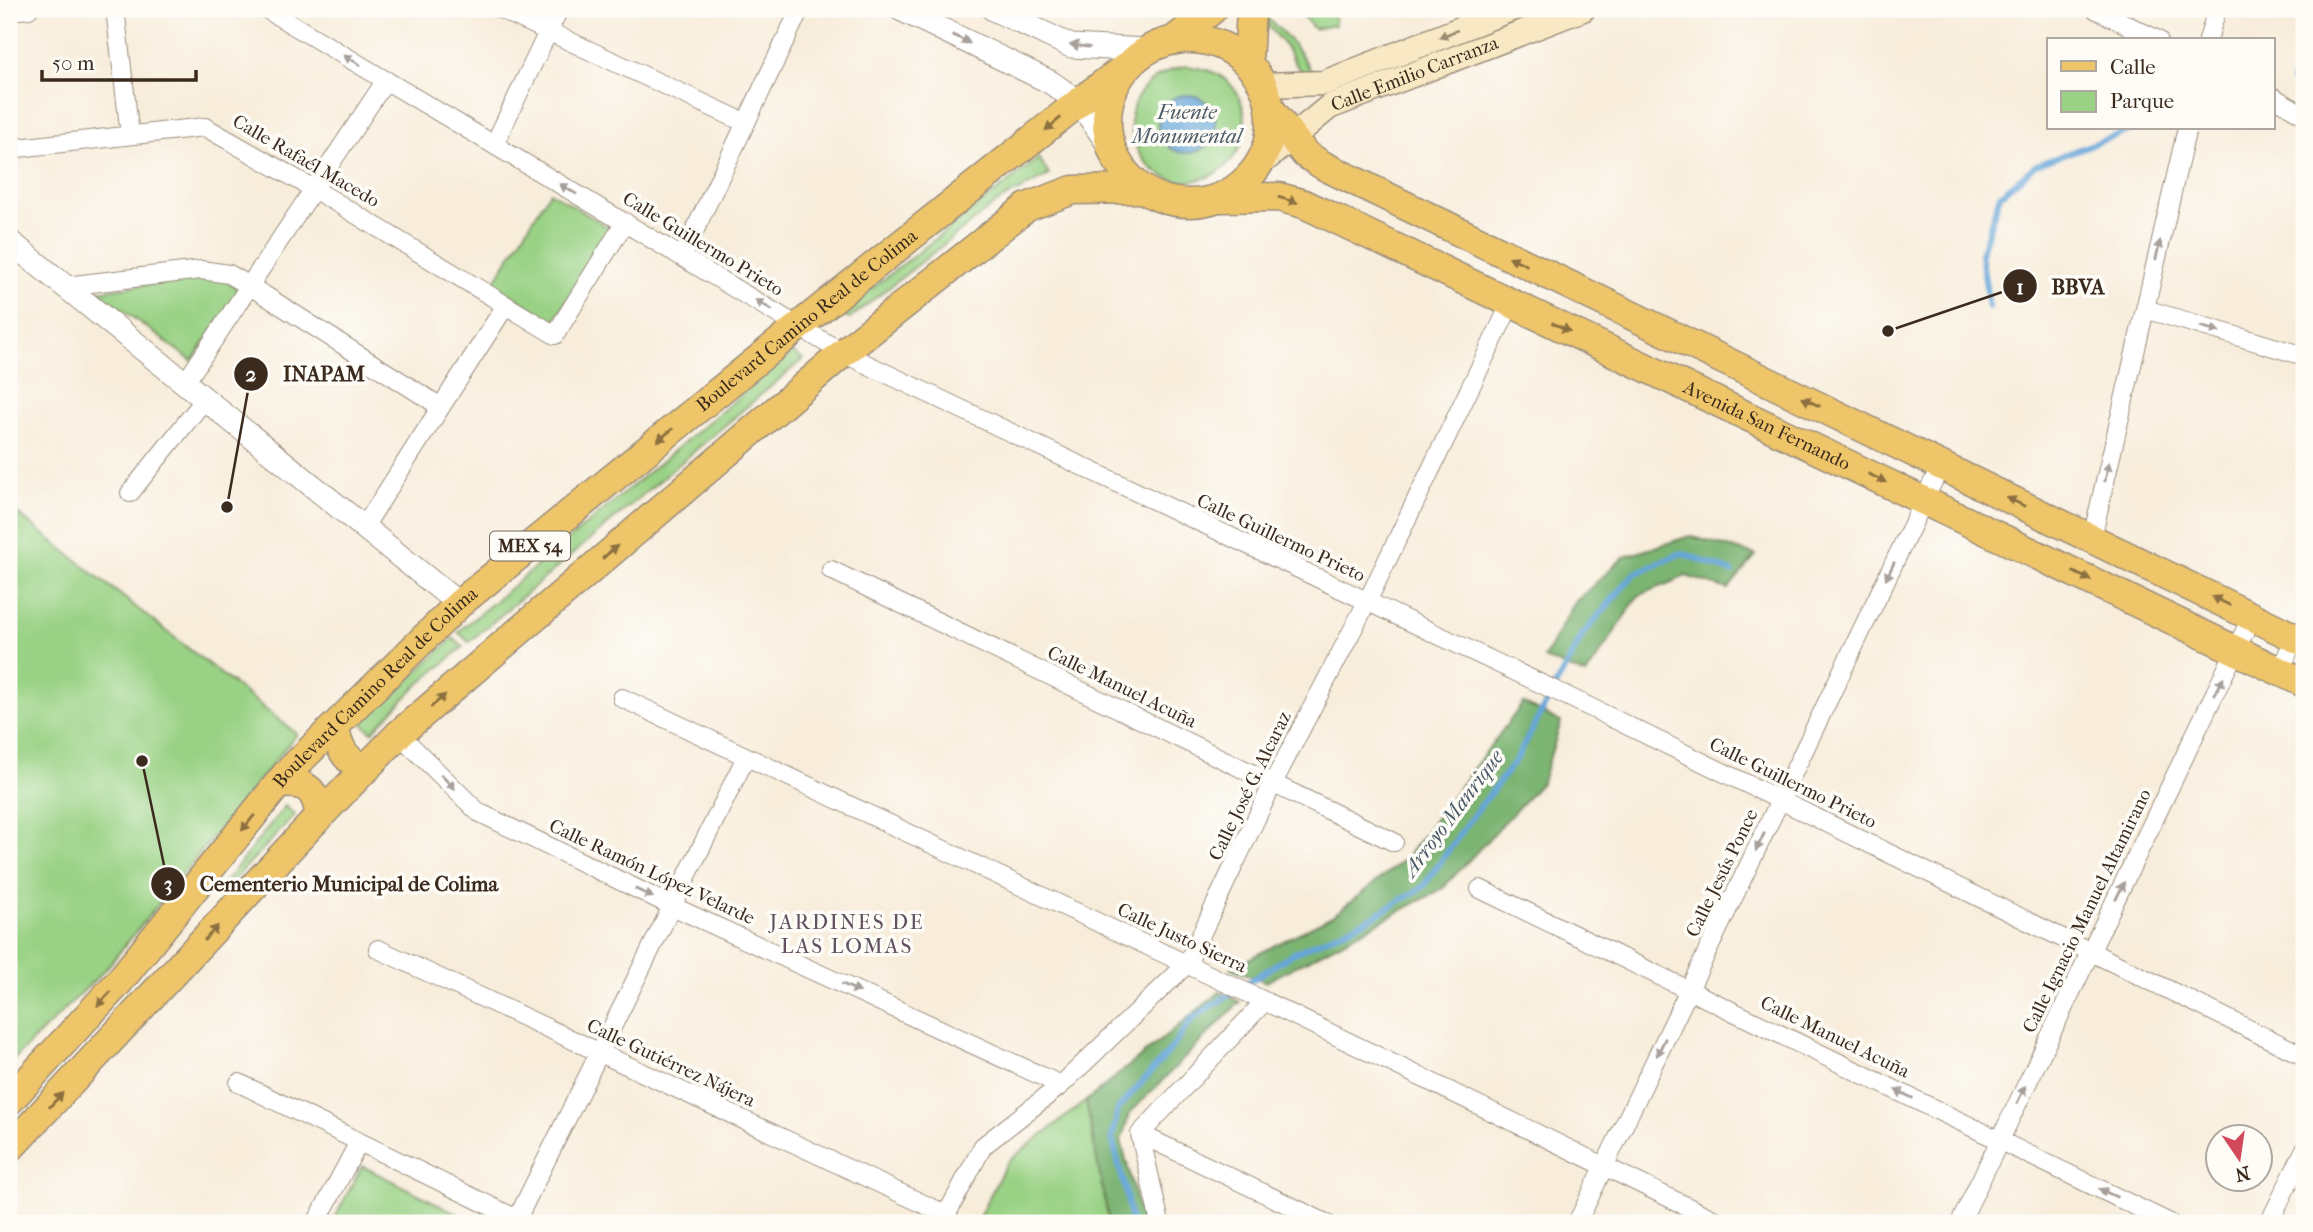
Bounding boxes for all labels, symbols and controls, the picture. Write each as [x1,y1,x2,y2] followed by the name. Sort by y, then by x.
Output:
[1437,28,1458,39] one-way arrow
[1328,32,1502,116] street label: Calle Emilio Carranza
[951,33,971,44] one-way arrow
[42,38,196,82] scale bar
[2047,38,2274,130] legend
[1068,40,1090,51] one-way arrow
[52,51,95,75] text: 50 m
[342,53,361,66] one-way arrow
[2110,55,2156,79] text: Calle
[2110,89,2174,113] text: Parque
[1130,100,1245,148] water label: Fuente Monumental
[229,110,384,212] street label: Calle Rafaél Macedo
[1044,116,1062,131] one-way arrow
[559,182,578,195] one-way arrow
[619,187,788,301] street label: Calle Guillermo Prieto
[1278,195,1300,206] one-way arrow
[692,225,922,416] street label: Boulevard Camino Real de Colima
[2153,239,2164,261] one-way arrow
[1508,255,1528,266] one-way arrow
[2003,265,2119,307] callout: BBVA
[2016,275,2024,299] text: 1
[2051,275,2106,299] text: BBVA
[754,299,773,311] one-way arrow
[1551,321,1571,332] one-way arrow
[2200,324,2221,334] one-way arrow
[234,353,379,395] callout: INAPAM
[246,362,257,386] text: 2
[283,362,365,386] text: INAPAM
[1679,376,1854,475] street label: Avenida San Fernando
[1801,397,1821,408] one-way arrow
[657,428,675,443] one-way arrow
[2102,461,2113,483] one-way arrow
[1867,472,1887,484] one-way arrow
[1193,489,1369,587] street label: Calle Guillermo Prieto
[2006,496,2026,507] one-way arrow
[490,532,570,560] road number: MEX 54
[602,545,619,560] one-way arrow
[1884,561,1896,581] one-way arrow
[2072,571,2092,582] one-way arrow
[268,582,482,792] street label: Boulevard Camino Real de Colima
[2211,595,2231,607] one-way arrow
[1044,641,1200,733] street label: Calle Manuel Acuña
[2213,676,2224,696] one-way arrow
[429,693,447,709] one-way arrow
[1204,708,1296,864] street label: Calle José G. Alcaraz
[1706,733,1881,833] street label: Calle Guillermo Prieto
[1396,745,1508,883] water label: Arroyo Manrique
[439,773,456,789] one-way arrow
[2018,785,2156,1036] street label: Calle Ignacio Manuel Altamirano
[1681,805,1763,941] street label: Calle Jesús Ponce
[241,813,256,831] one-way arrow
[546,815,758,929] street label: Calle Ramón López Velarde
[1754,832,1765,852] one-way arrow
[151,863,512,905] callout: Cementerio Municipal de Colima
[164,872,172,896] text: 3
[200,872,500,896] text: Cementerio Municipal de Colima
[2114,881,2125,901] one-way arrow
[634,887,654,898] one-way arrow
[1114,898,1250,978] street label: Calle Justo Sierra
[767,910,925,958] district label: JARDINES DE LAS LOMAS
[202,925,218,942] one-way arrow
[841,983,861,994] one-way arrow
[96,990,113,1007] one-way arrow
[1757,991,1913,1083] street label: Calle Manuel Acuña
[583,1014,759,1112] street label: Calle Gutiérrez Nájera
[1656,1037,1667,1057] one-way arrow
[2016,1085,2027,1106] one-way arrow
[1894,1088,1914,1099] one-way arrow
[47,1092,63,1109] one-way arrow
[2204,1124,2274,1194] north arrow
[2233,1161,2252,1186] text: N
[2098,1188,2118,1199] one-way arrow

